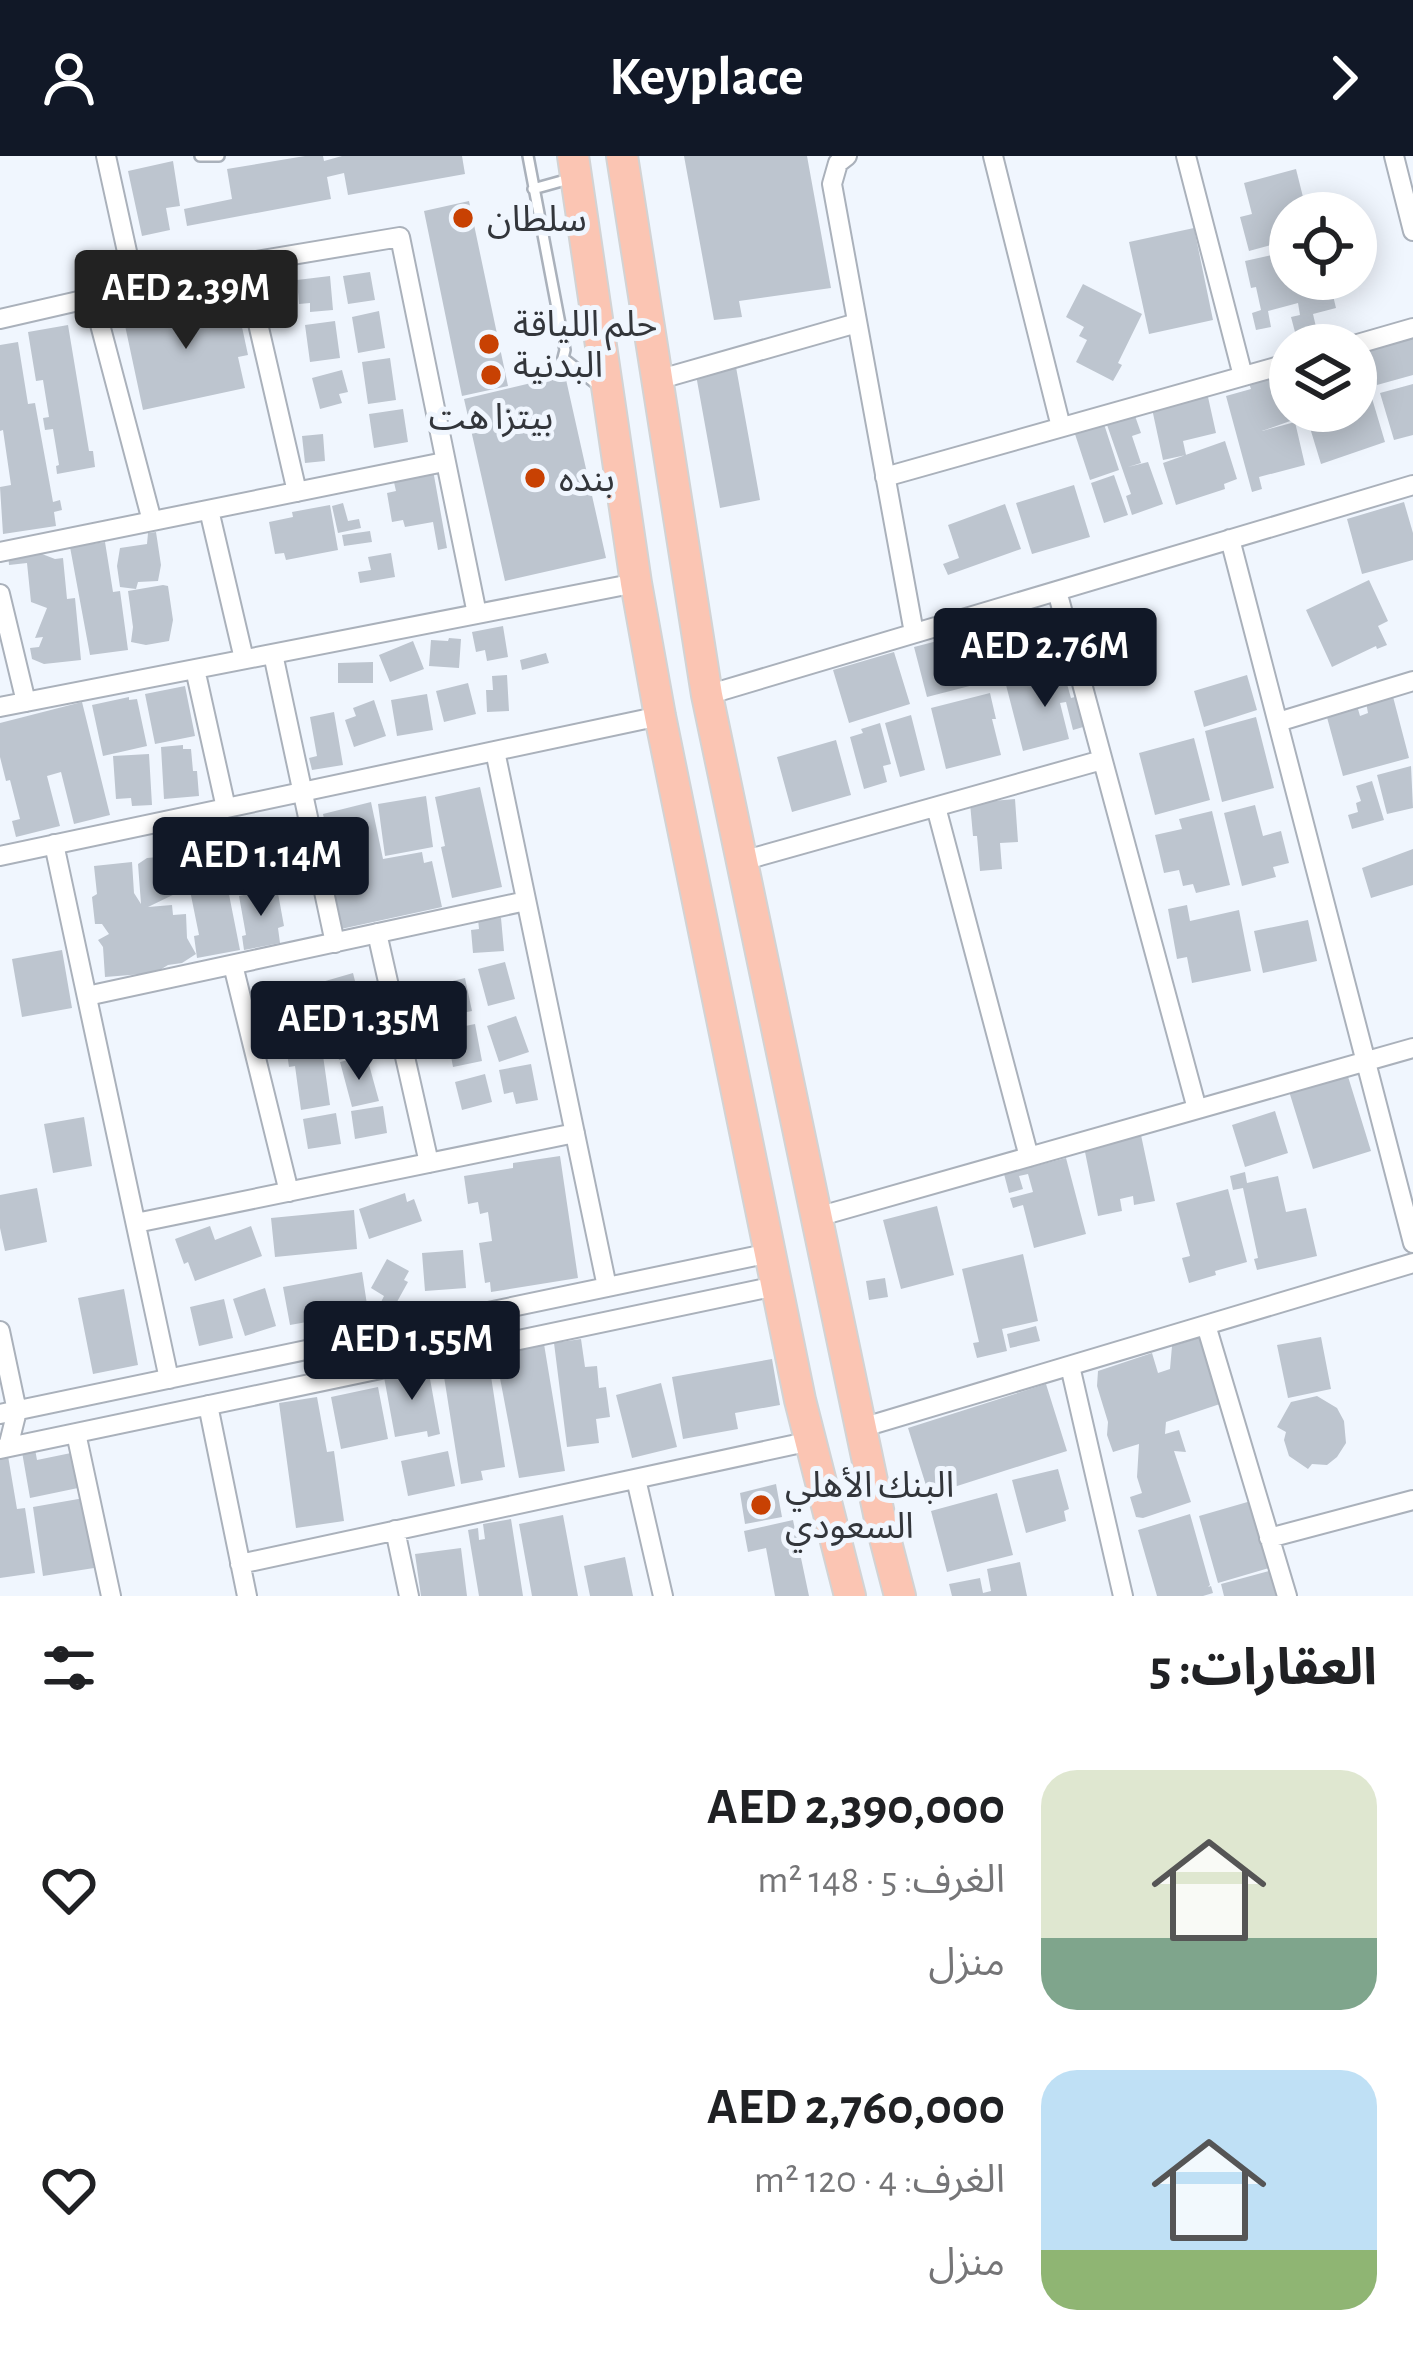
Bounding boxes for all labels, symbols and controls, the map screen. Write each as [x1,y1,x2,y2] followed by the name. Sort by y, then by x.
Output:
[36,45,102,111] icon: person
[1311,45,1377,111] icon: forward
[609,51,804,105] text: Keyplace
[1269,192,1377,432] map controls
[1269,192,1377,300] button: locate
[487,202,587,239] place label: سلطان
[450,205,476,231] marker: سلطان
[49,250,323,352] pin: AED 2.39M
[102,269,270,308] text: AED 2.39M
[513,307,657,384] place label: حلم اللياقة البدنية
[1269,324,1377,432] button: layers
[476,331,502,357] marker: حلم اللياقة البدنية
[478,362,504,388] marker: بيتزا هت
[429,400,553,438] place label: بيتزا هت
[559,462,615,498] place label: بنده
[522,465,548,491] marker: بنده
[908,608,1182,710] pin: AED 2.76M
[961,627,1129,666] text: AED 2.76M
[124,817,398,919] pin: AED 1.14M
[180,836,342,875] text: AED 1.14M
[222,981,496,1083] pin: AED 1.35M
[278,1000,440,1039] text: AED 1.35M
[275,1301,549,1403] pin: AED 1.55M
[331,1320,493,1359] text: AED 1.55M
[785,1467,954,1553] place label: البنك الأهلي السعودي
[748,1492,774,1518] marker: البنك الأهلي السعودي
[36,1635,102,1701] icon: filters
[1149,1643,1377,1694] text: العقارات: 5
[707,1782,1005,1833] text: AED 2,390,000
[1137,1818,1281,1962] icon: home
[36,1857,102,1923] icon: heart
[757,1861,1005,1900] text: الغرف: 5 · 148 m²
[929,1944,1005,1983] text: منزل
[707,2082,1005,2133] text: AED 2,760,000
[1137,2118,1281,2262] icon: home
[36,2157,102,2223] icon: heart
[754,2161,1005,2200] text: الغرف: 4 · 120 m²
[929,2244,1005,2283] text: منزل

